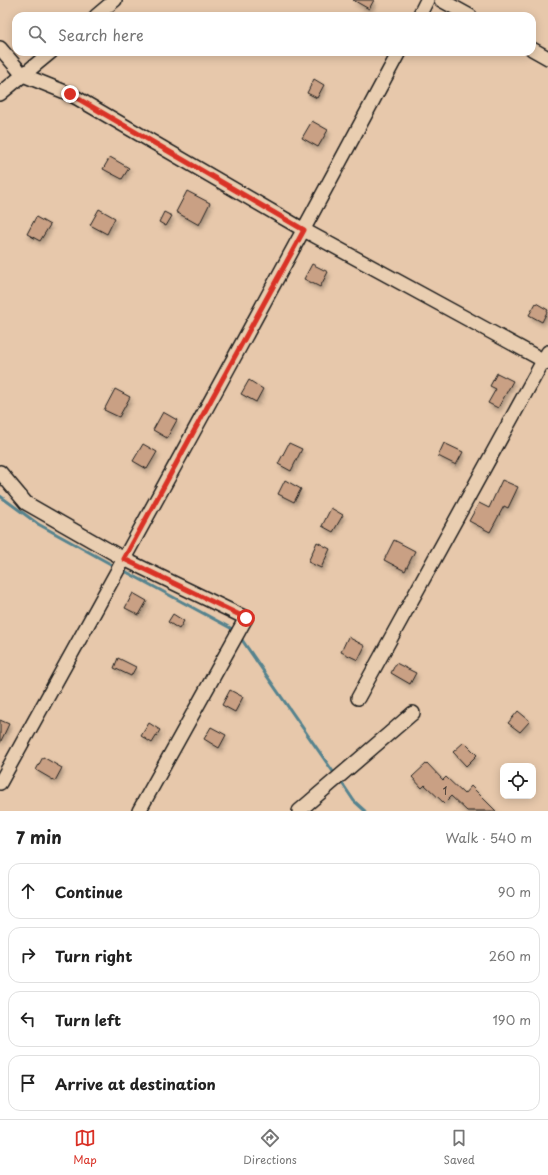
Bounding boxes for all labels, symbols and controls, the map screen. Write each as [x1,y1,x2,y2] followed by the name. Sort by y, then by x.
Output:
[12,12,536,56] search box
[26,23,48,45] icon: search
[58,23,144,46] text: Search here
[61,85,79,103] route end
[237,609,255,627] route start
[500,763,536,799] map controls
[500,763,536,799] button: locate
[443,783,447,798] house number: 1
[16,824,62,850] text: 7 min
[445,828,532,847] text: Walk · 540 m
[17,880,39,902] icon: ahead
[55,880,123,903] text: Continue
[498,882,531,901] text: 90 m
[17,944,39,966] icon: right
[55,944,132,967] text: Turn right
[489,946,531,965] text: 260 m
[17,1008,39,1030] icon: left
[55,1008,121,1031] text: Turn left
[492,1010,531,1029] text: 190 m
[17,1072,39,1094] icon: arrive
[55,1072,216,1095] text: Arrive at destination
[73,1127,97,1168] tab: Map
[243,1127,297,1168] tab: Directions
[443,1127,475,1168] tab: Saved

